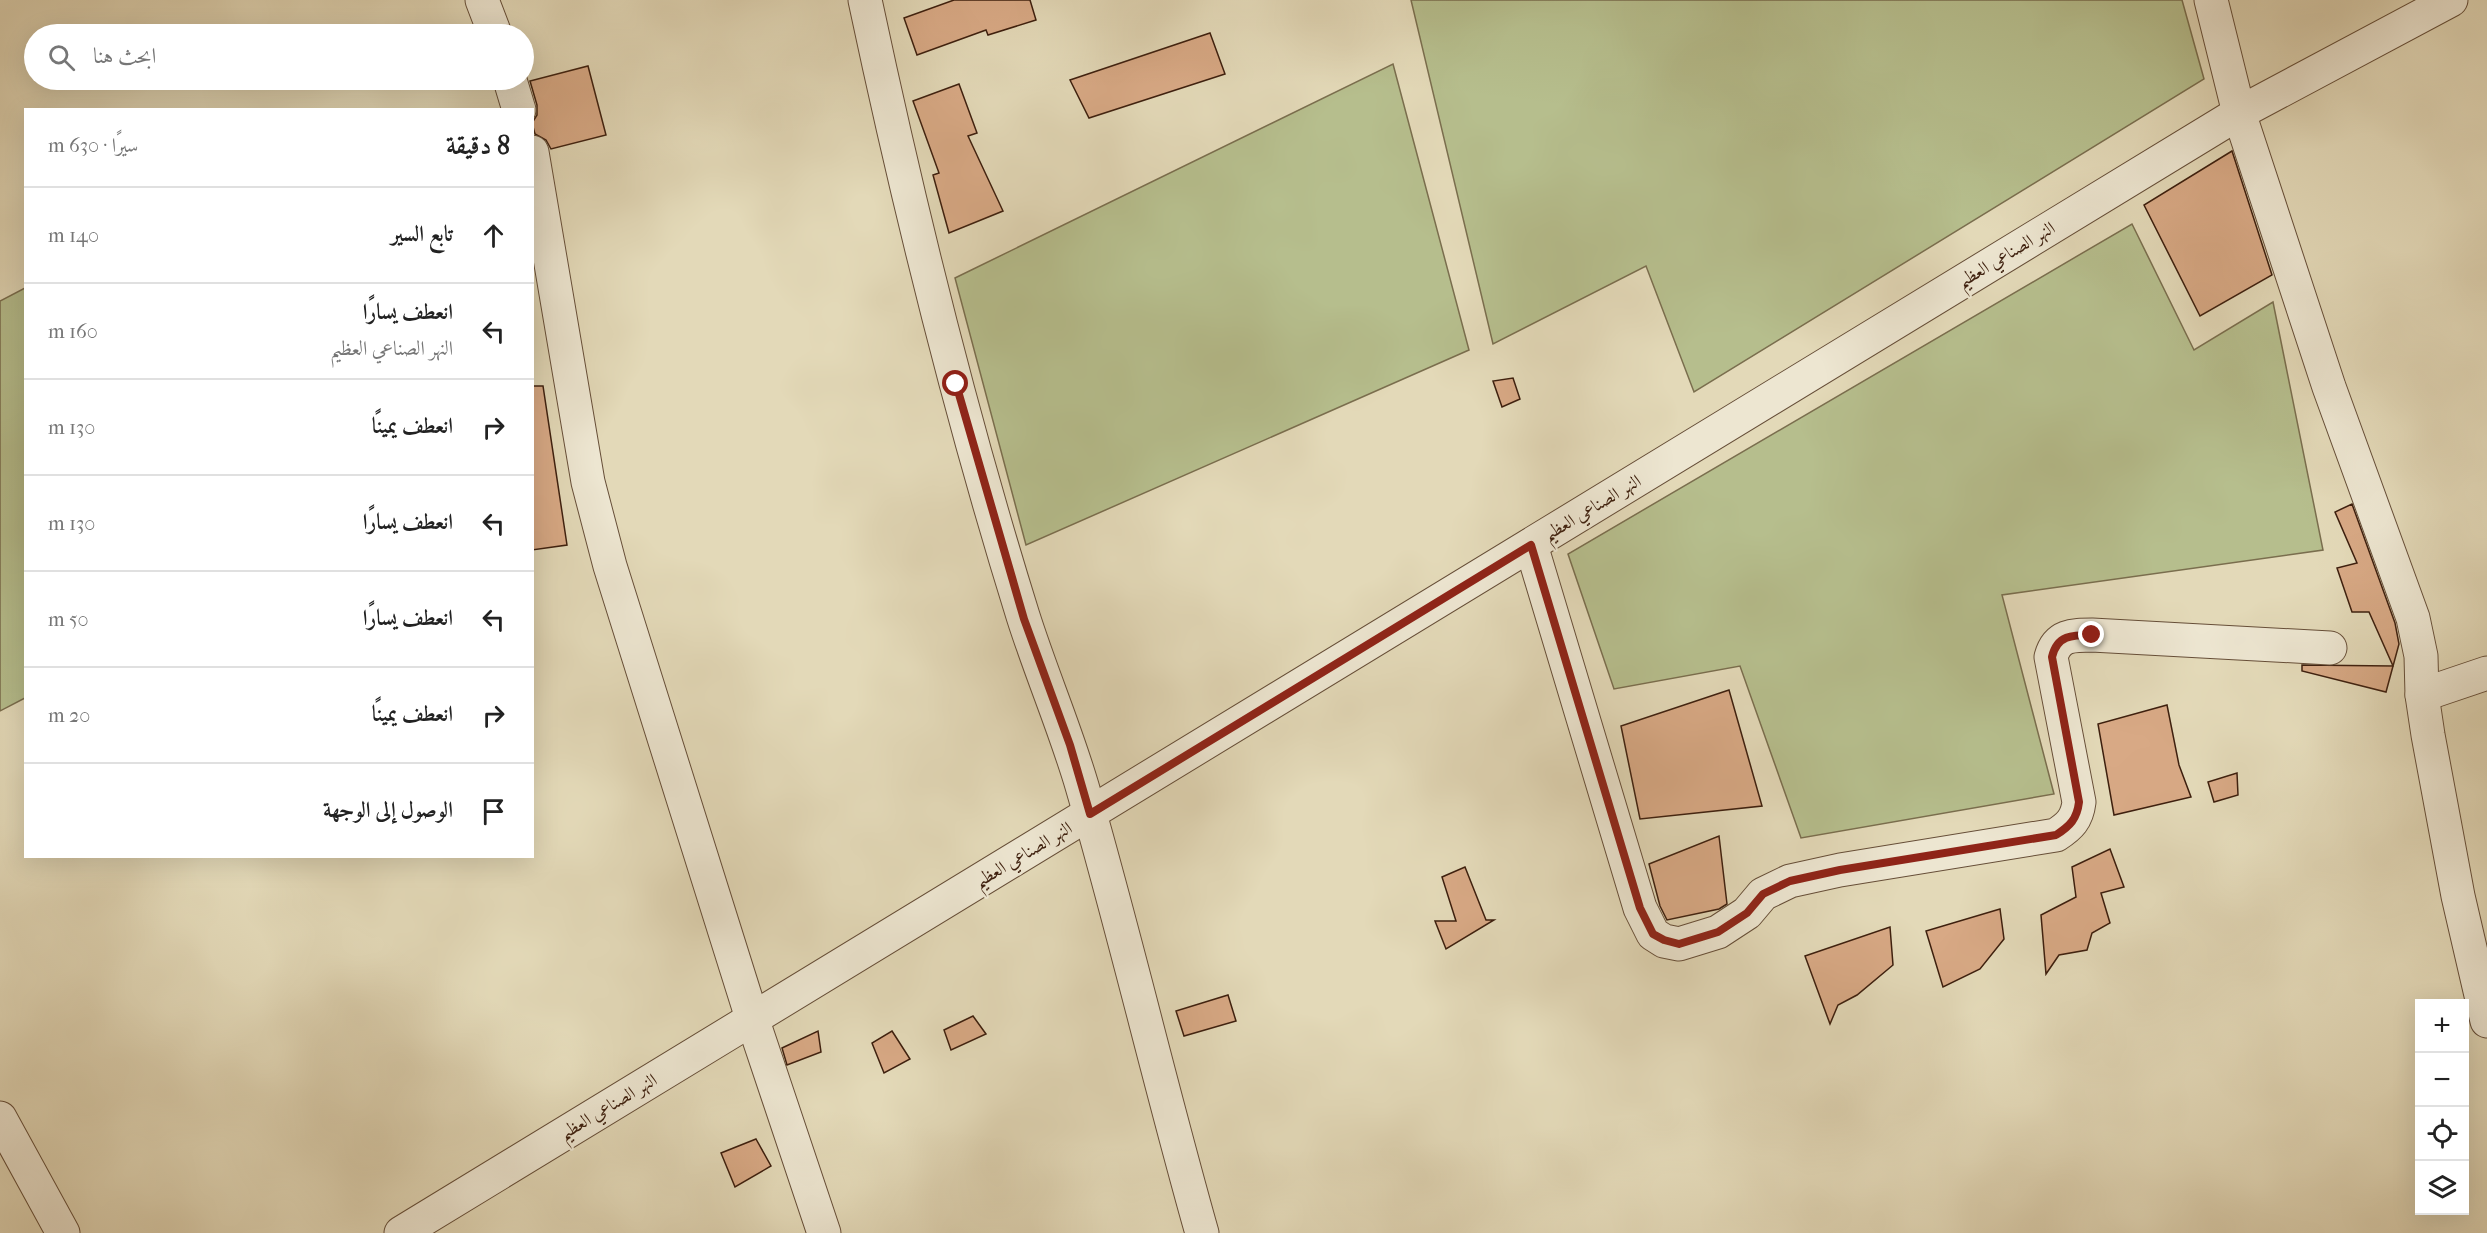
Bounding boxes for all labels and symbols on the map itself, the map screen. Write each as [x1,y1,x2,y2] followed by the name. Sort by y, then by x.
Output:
[1953,217,2063,299] street label: النهر الصناعي العظيم
[942,370,968,396] route start
[1539,470,1649,552] street label: النهر الصناعي العظيم
[2078,621,2104,647] route end
[970,817,1080,899] street label: النهر الصناعي العظيم
[555,1069,665,1151] street label: النهر الصناعي العظيم

